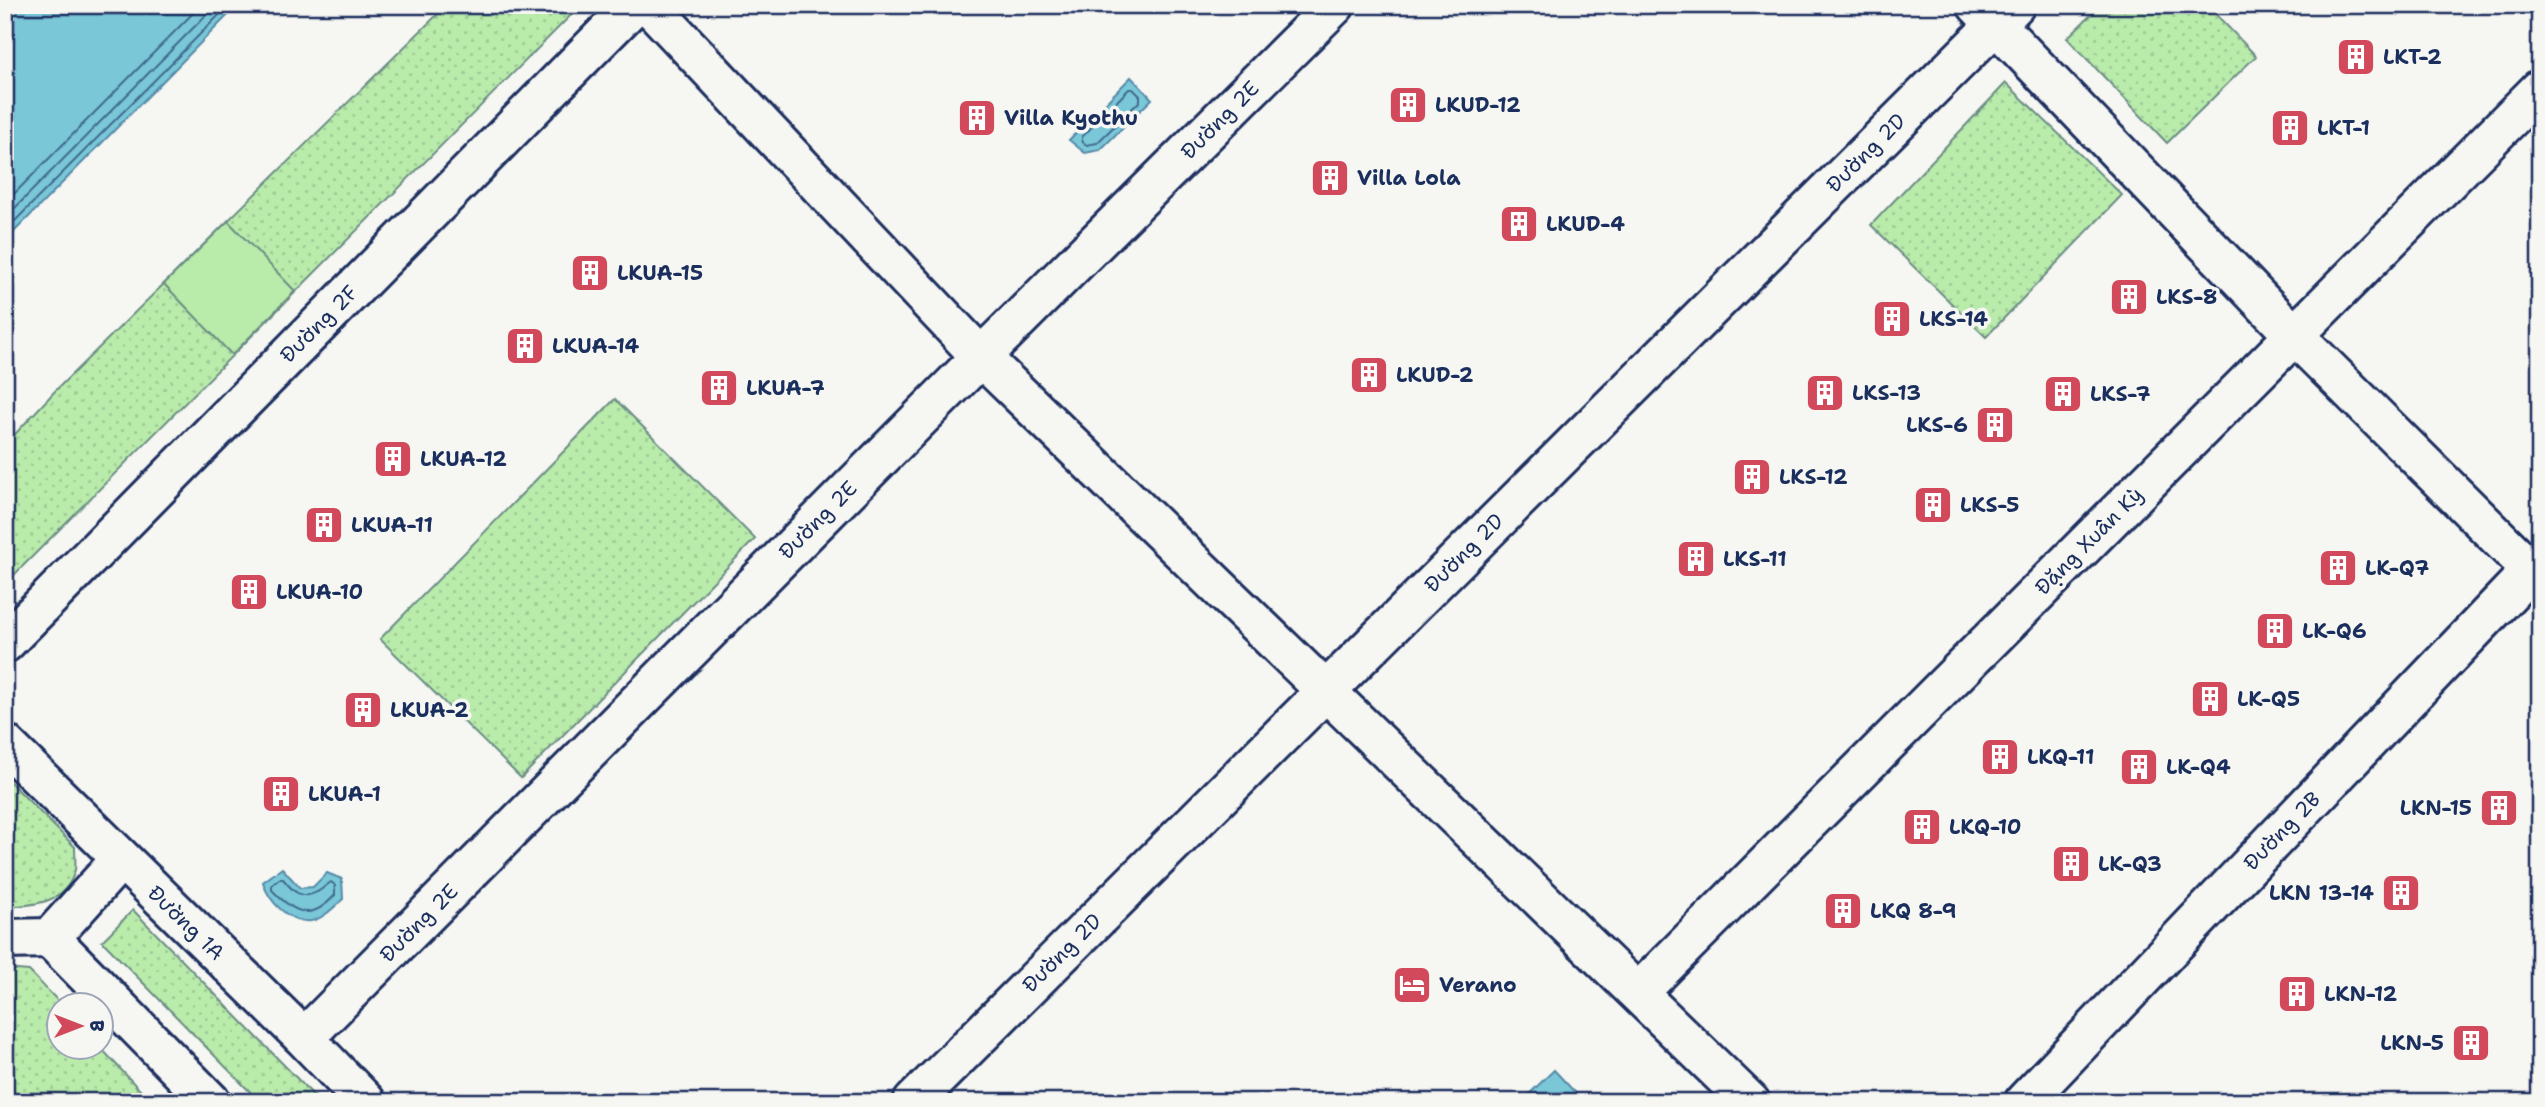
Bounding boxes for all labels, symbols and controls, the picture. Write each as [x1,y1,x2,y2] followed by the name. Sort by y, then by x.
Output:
[2335,36,2377,78] building icon: LKT-2
[2383,43,2442,71] place label: LKT-2
[1175,75,1265,165] street label: Đường 2E
[1387,84,1429,126] building icon: LKUD-12
[1435,91,1521,119] place label: LKUD-12
[956,97,998,139] building icon: Villa Kyothu
[1004,104,1138,132] place label: Villa Kyothu
[1820,107,1912,199] street label: Đường 2D
[2269,107,2311,149] building icon: LKT-1
[2317,114,2370,142] place label: LKT-1
[1309,157,1351,199] building icon: Villa Lola
[1357,164,1461,192] place label: Villa Lola
[1498,203,1540,245] building icon: LKUD-4
[1546,210,1625,238] place label: LKUD-4
[569,252,611,294] building icon: LKUA-15
[617,259,703,287] place label: LKUA-15
[2108,276,2150,318] building icon: LKS-8
[274,279,364,369] street label: Đường 2F
[2156,283,2217,311] place label: LKS-8
[1871,298,1913,340] building icon: LKS-14
[1919,305,1988,333] place label: LKS-14
[504,325,546,367] building icon: LKUA-14
[552,332,640,360] place label: LKUA-14
[1348,354,1390,396] building icon: LKUD-2
[1396,361,1474,389] place label: LKUD-2
[698,367,740,409] building icon: LKUA-7
[1804,372,1846,414] building icon: LKS-13
[2042,373,2084,415] building icon: LKS-7
[746,374,825,402] place label: LKUA-7
[1852,379,1921,407] place label: LKS-13
[2090,380,2151,408] place label: LKS-7
[1974,404,2016,446] building icon: LKS-6
[1906,411,1968,439] place label: LKS-6
[372,438,414,480] building icon: LKUA-12
[420,445,507,473] place label: LKUA-12
[1731,456,1773,498] building icon: LKS-12
[1779,463,1848,491] place label: LKS-12
[773,475,863,565] street label: Đường 2E
[2029,481,2149,601] street label: Đặng Xuân Kỳ
[1912,484,1954,526] building icon: LKS-5
[1960,491,2019,519] place label: LKS-5
[303,504,345,546] building icon: LKUA-11
[1418,507,1510,599] street label: Đường 2D
[351,511,433,539] place label: LKUA-11
[1675,538,1717,580] building icon: LKS-11
[1723,545,1787,573] place label: LKS-11
[2317,547,2359,589] building icon: LK-Q7
[2365,554,2430,582] place label: LK-Q7
[228,571,270,613] building icon: LKUA-10
[276,578,363,606] place label: LKUA-10
[2254,610,2296,652] building icon: LK-Q6
[2302,617,2367,645] place label: LK-Q6
[2189,678,2231,720] building icon: LK-Q5
[2237,685,2300,713] place label: LK-Q5
[342,689,384,731] building icon: LKUA-2
[390,696,469,724] place label: LKUA-2
[1979,736,2021,778] building icon: LKQ-11
[2027,743,2094,771] place label: LKQ-11
[2118,746,2160,788] building icon: LK-Q4
[2166,753,2231,781] place label: LK-Q4
[260,773,302,815] building icon: LKUA-1
[308,780,381,808] place label: LKUA-1
[2237,785,2327,877] street label: Đường 2B
[2478,787,2520,829] building icon: LKN-15
[2400,794,2472,822] place label: LKN-15
[1901,806,1943,848] building icon: LKQ-10
[1949,813,2022,841] place label: LKQ-10
[2050,843,2092,885] building icon: LK-Q3
[2098,850,2162,878] place label: LK-Q3
[2380,872,2422,914] building icon: LKN 13-14
[374,878,464,968] street label: Đường 2E
[142,879,230,967] street label: Đường 1A
[2269,879,2374,907] place label: LKN 13-14
[1822,890,1864,932] building icon: LKQ 8-9
[1870,897,1956,925] place label: LKQ 8-9
[1016,907,1108,999] street label: Đường 2D
[1391,964,1433,1006] hotel icon: Verano
[1439,971,1517,999] place label: Verano
[2276,973,2318,1015] building icon: LKN-12
[2324,980,2398,1008] place label: LKN-12
[46,992,116,1062] north arrow
[84,1020,109,1032] text: B
[2450,1022,2492,1064] building icon: LKN-5
[2380,1029,2444,1057] place label: LKN-5

